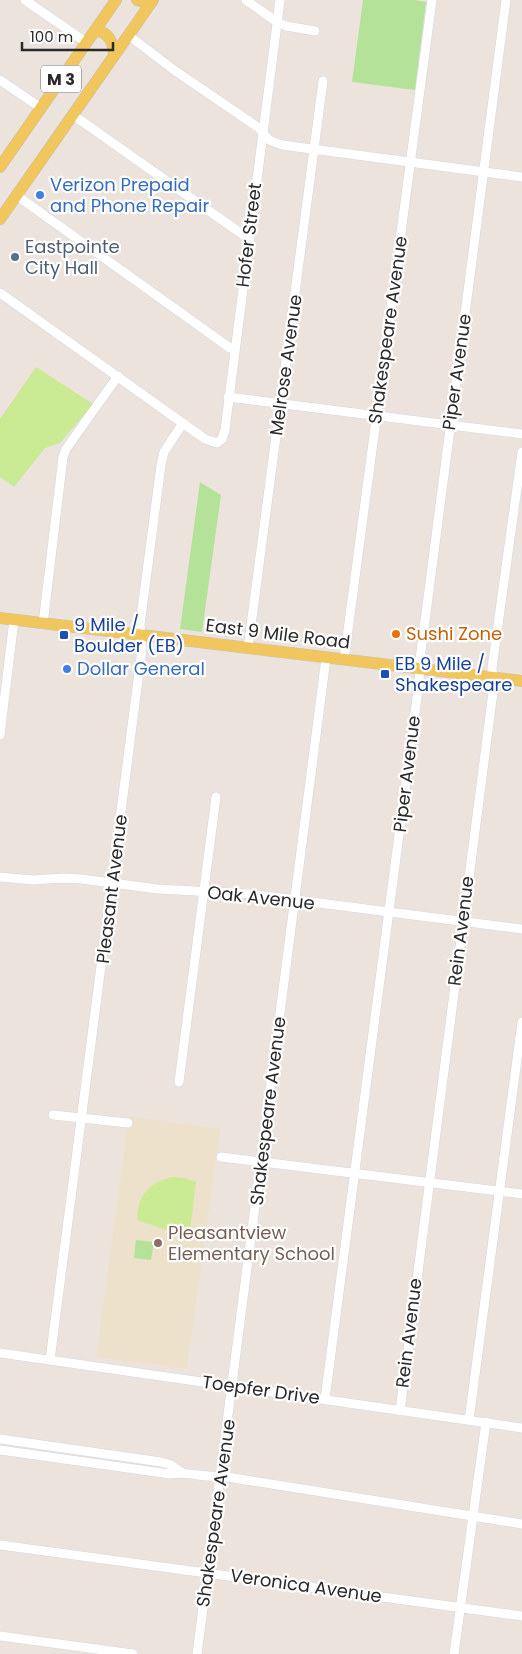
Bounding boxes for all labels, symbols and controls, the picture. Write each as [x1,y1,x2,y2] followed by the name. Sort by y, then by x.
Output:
[22,20,114,52] scale bar
[30,26,73,47] text: 100 m
[41,66,81,92] road number: M 3
[50,172,209,218] place label: Verizon Prepaid and Phone Repair
[230,181,267,289] street label: Hofer Street
[34,189,46,201] marker: Verizon Prepaid and Phone Repair
[25,234,120,280] place label: Eastpointe City Hall
[362,234,413,426] street label: Shakespeare Avenue
[9,251,21,263] marker: Eastpointe City Hall
[263,293,308,437] street label: Melrose Avenue
[436,312,477,432] street label: Piper Avenue
[74,612,184,658] place label: 9 Mile / Boulder (EB)
[204,612,352,655] street label: East 9 Mile Road
[406,621,502,646] place label: Sushi Zone
[390,628,402,640] marker: Sushi Zone
[58,629,70,641] marker: 9 Mile / Boulder (EB)
[395,651,512,697] place label: EB 9 Mile / Shakespeare
[77,656,205,681] place label: Dollar General
[61,663,73,675] marker: Dollar General
[379,668,391,680] marker: EB 9 Mile / Shakespeare
[387,714,426,834] street label: Piper Avenue
[90,813,133,965] street label: Pleasant Avenue
[441,875,480,987] street label: Rein Avenue
[206,879,316,916] street label: Oak Avenue
[244,1015,291,1207] street label: Shakespeare Avenue
[168,1220,335,1266] place label: Pleasantview Elementary School
[152,1237,164,1249] marker: Pleasantview Elementary School
[389,1277,428,1389] street label: Rein Avenue
[201,1369,321,1410] street label: Toepfer Drive
[190,1417,241,1609] street label: Shakespeare Avenue
[229,1562,384,1609] street label: Veronica Avenue

